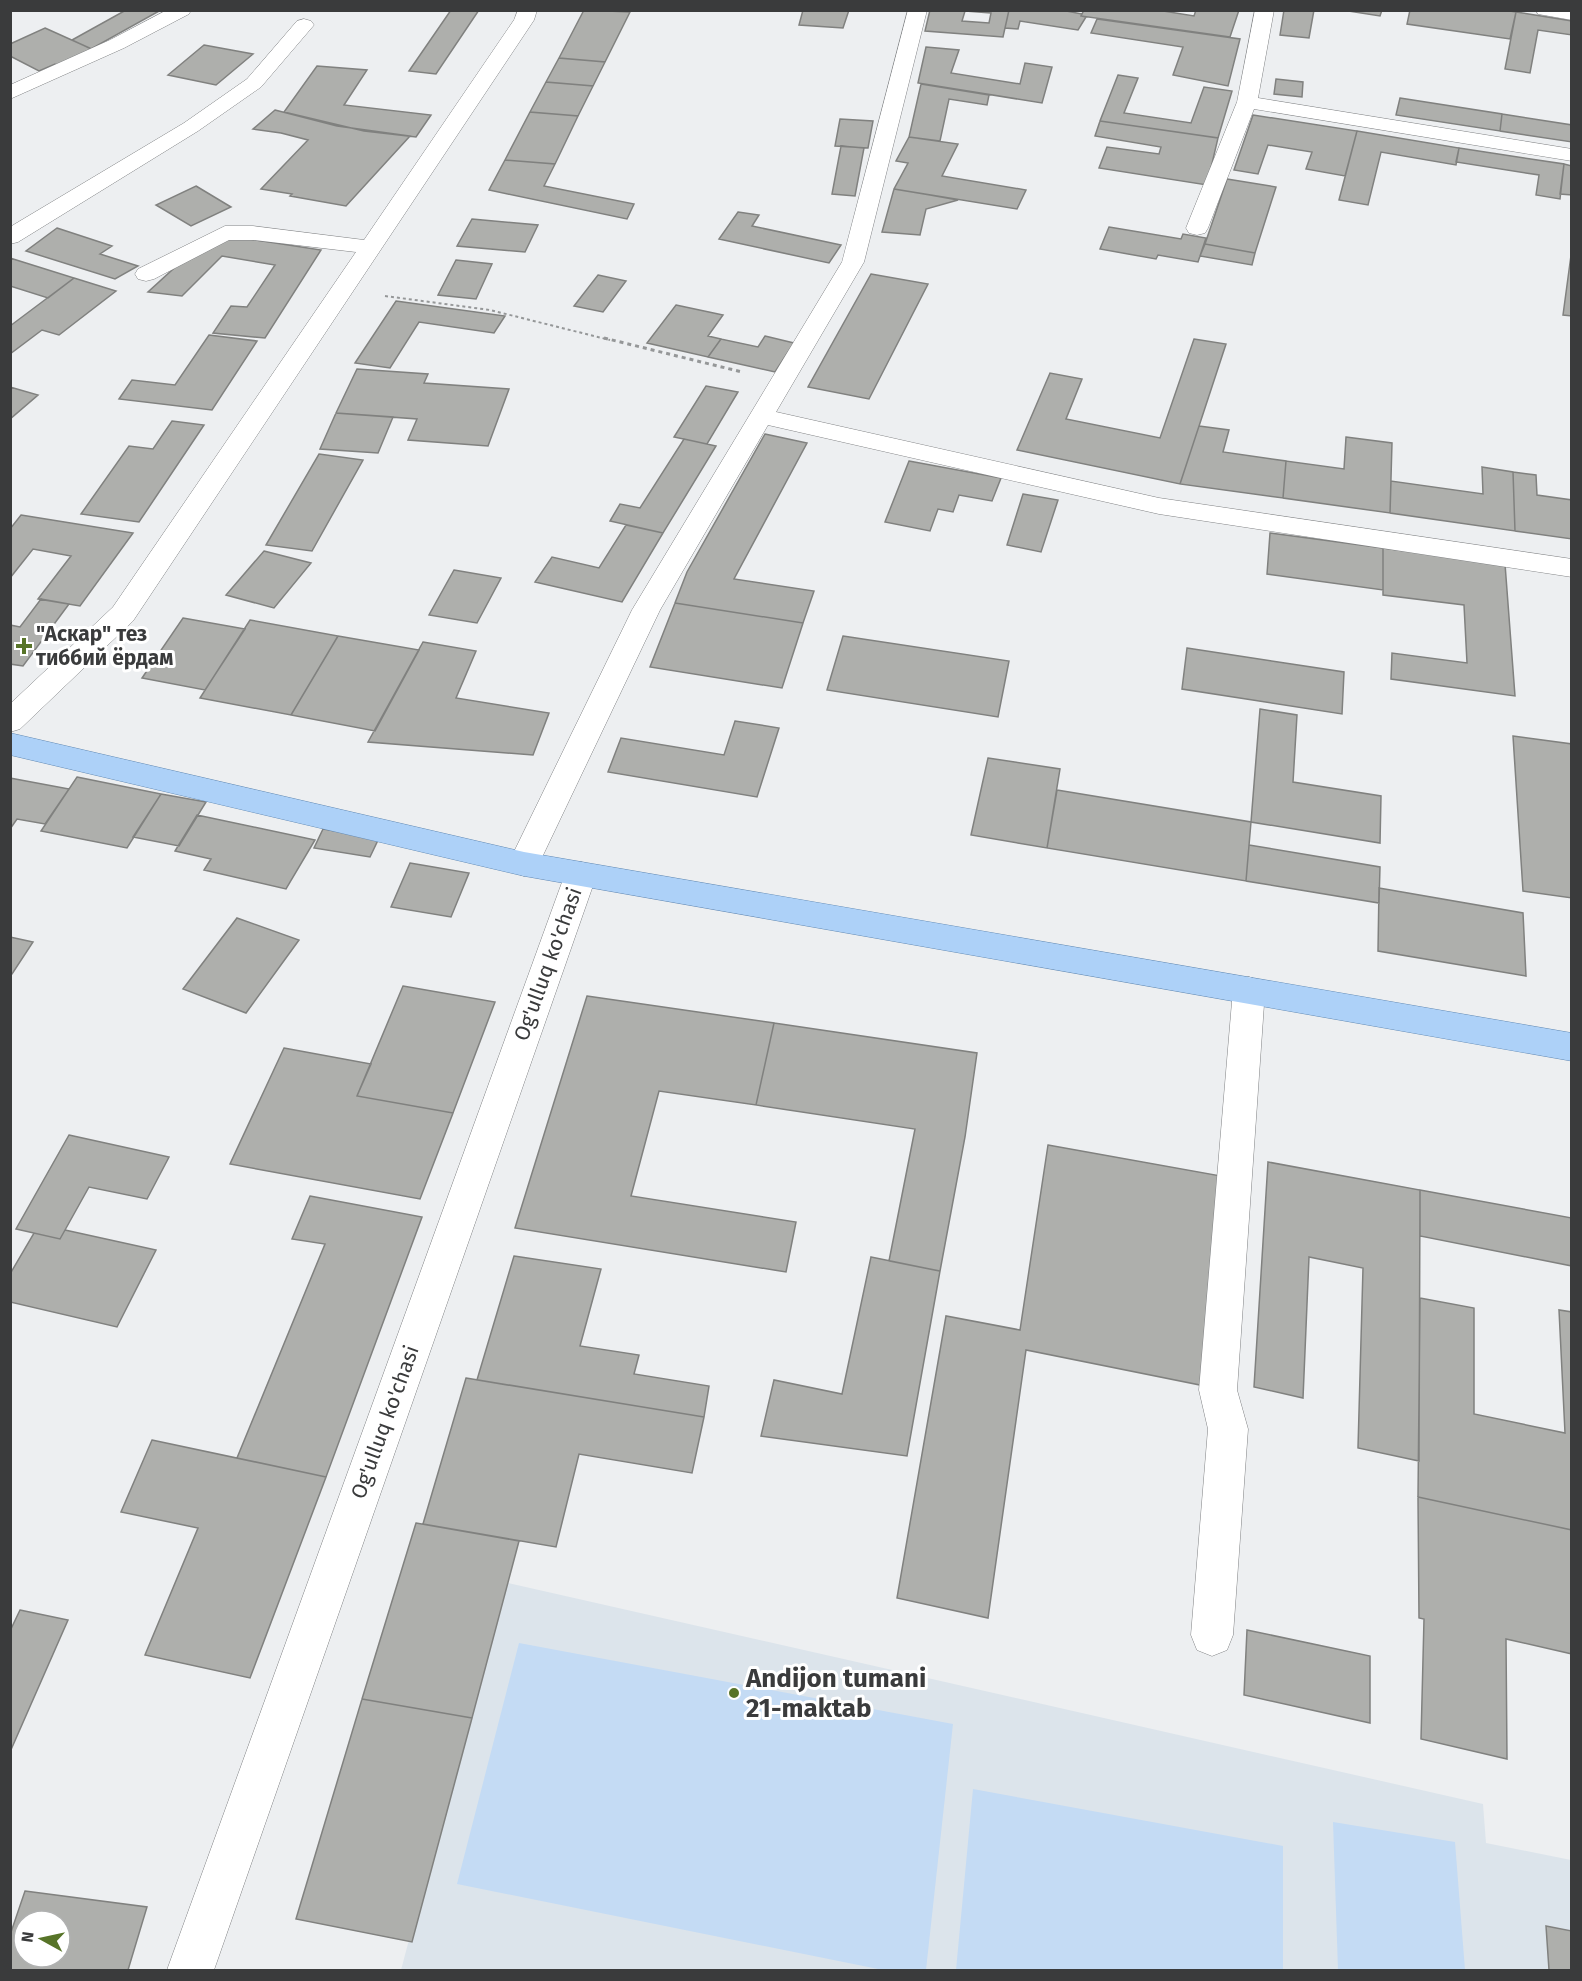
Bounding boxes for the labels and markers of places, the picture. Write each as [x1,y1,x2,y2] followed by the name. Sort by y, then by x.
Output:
[36,621,173,671] place label: "Аскар" тез тиббий ёрдам
[17,639,31,653] marker: "Аскар" тез тиббий ёрдам
[745,1663,926,1724] place label: Andijon tumani 21-maktab
[727,1686,741,1700] marker: Andijon tumani 21-maktab

